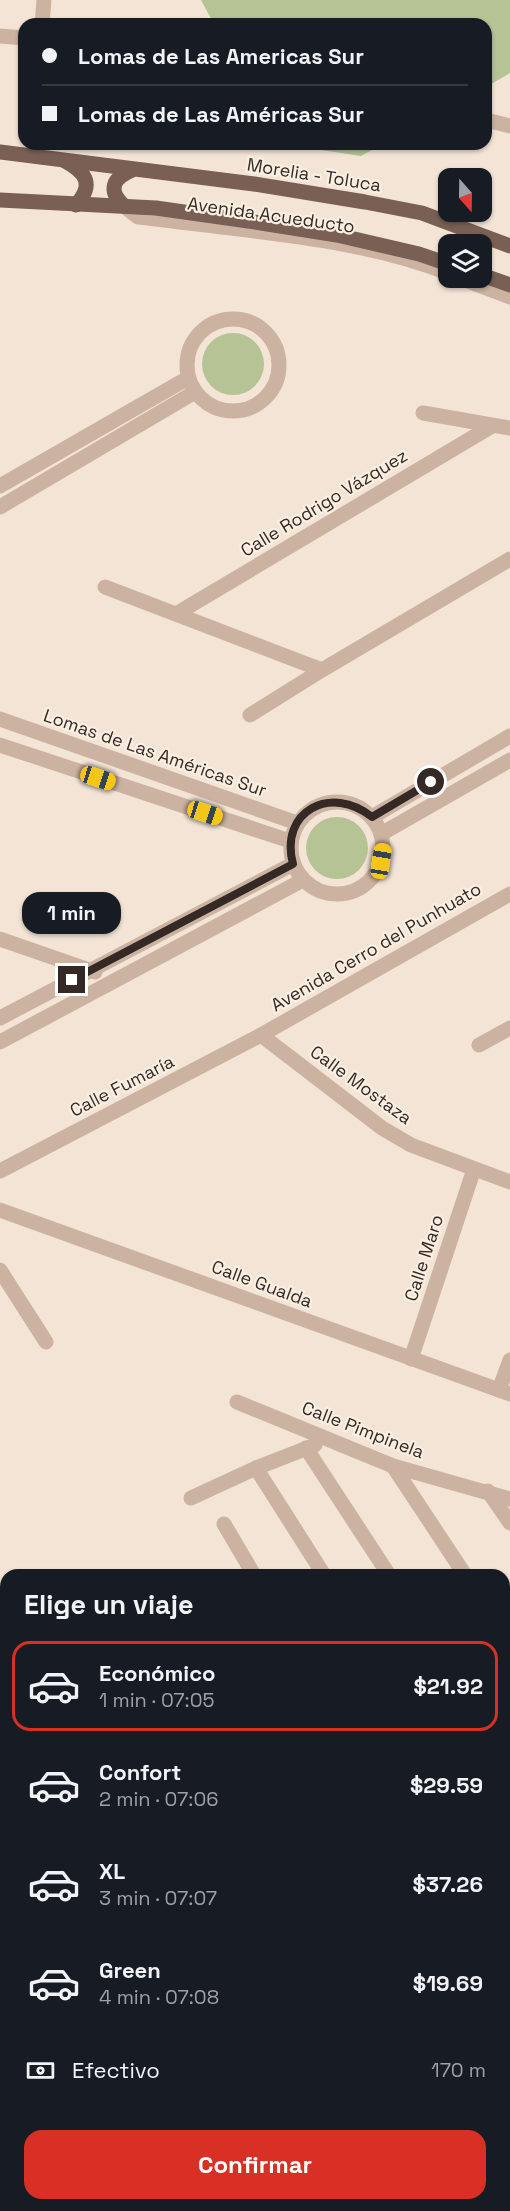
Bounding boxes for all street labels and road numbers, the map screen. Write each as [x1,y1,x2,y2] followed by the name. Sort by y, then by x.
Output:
[245,153,383,196] street label: Morelia - Toluca
[186,191,356,238] street label: Avenida Acueducto
[236,444,411,561] street label: Calle Rodrigo Vázquez
[41,704,270,802] street label: Lomas de Las Américas Sur
[266,877,485,1016] street label: Avenida Cerro del Punhuato
[306,1040,417,1129] street label: Calle Mostaza
[66,1049,178,1122] street label: Calle Fumaría
[399,1212,448,1304] street label: Calle Maro
[209,1255,316,1312] street label: Calle Gualda
[299,1396,428,1463] street label: Calle Pimpinela

